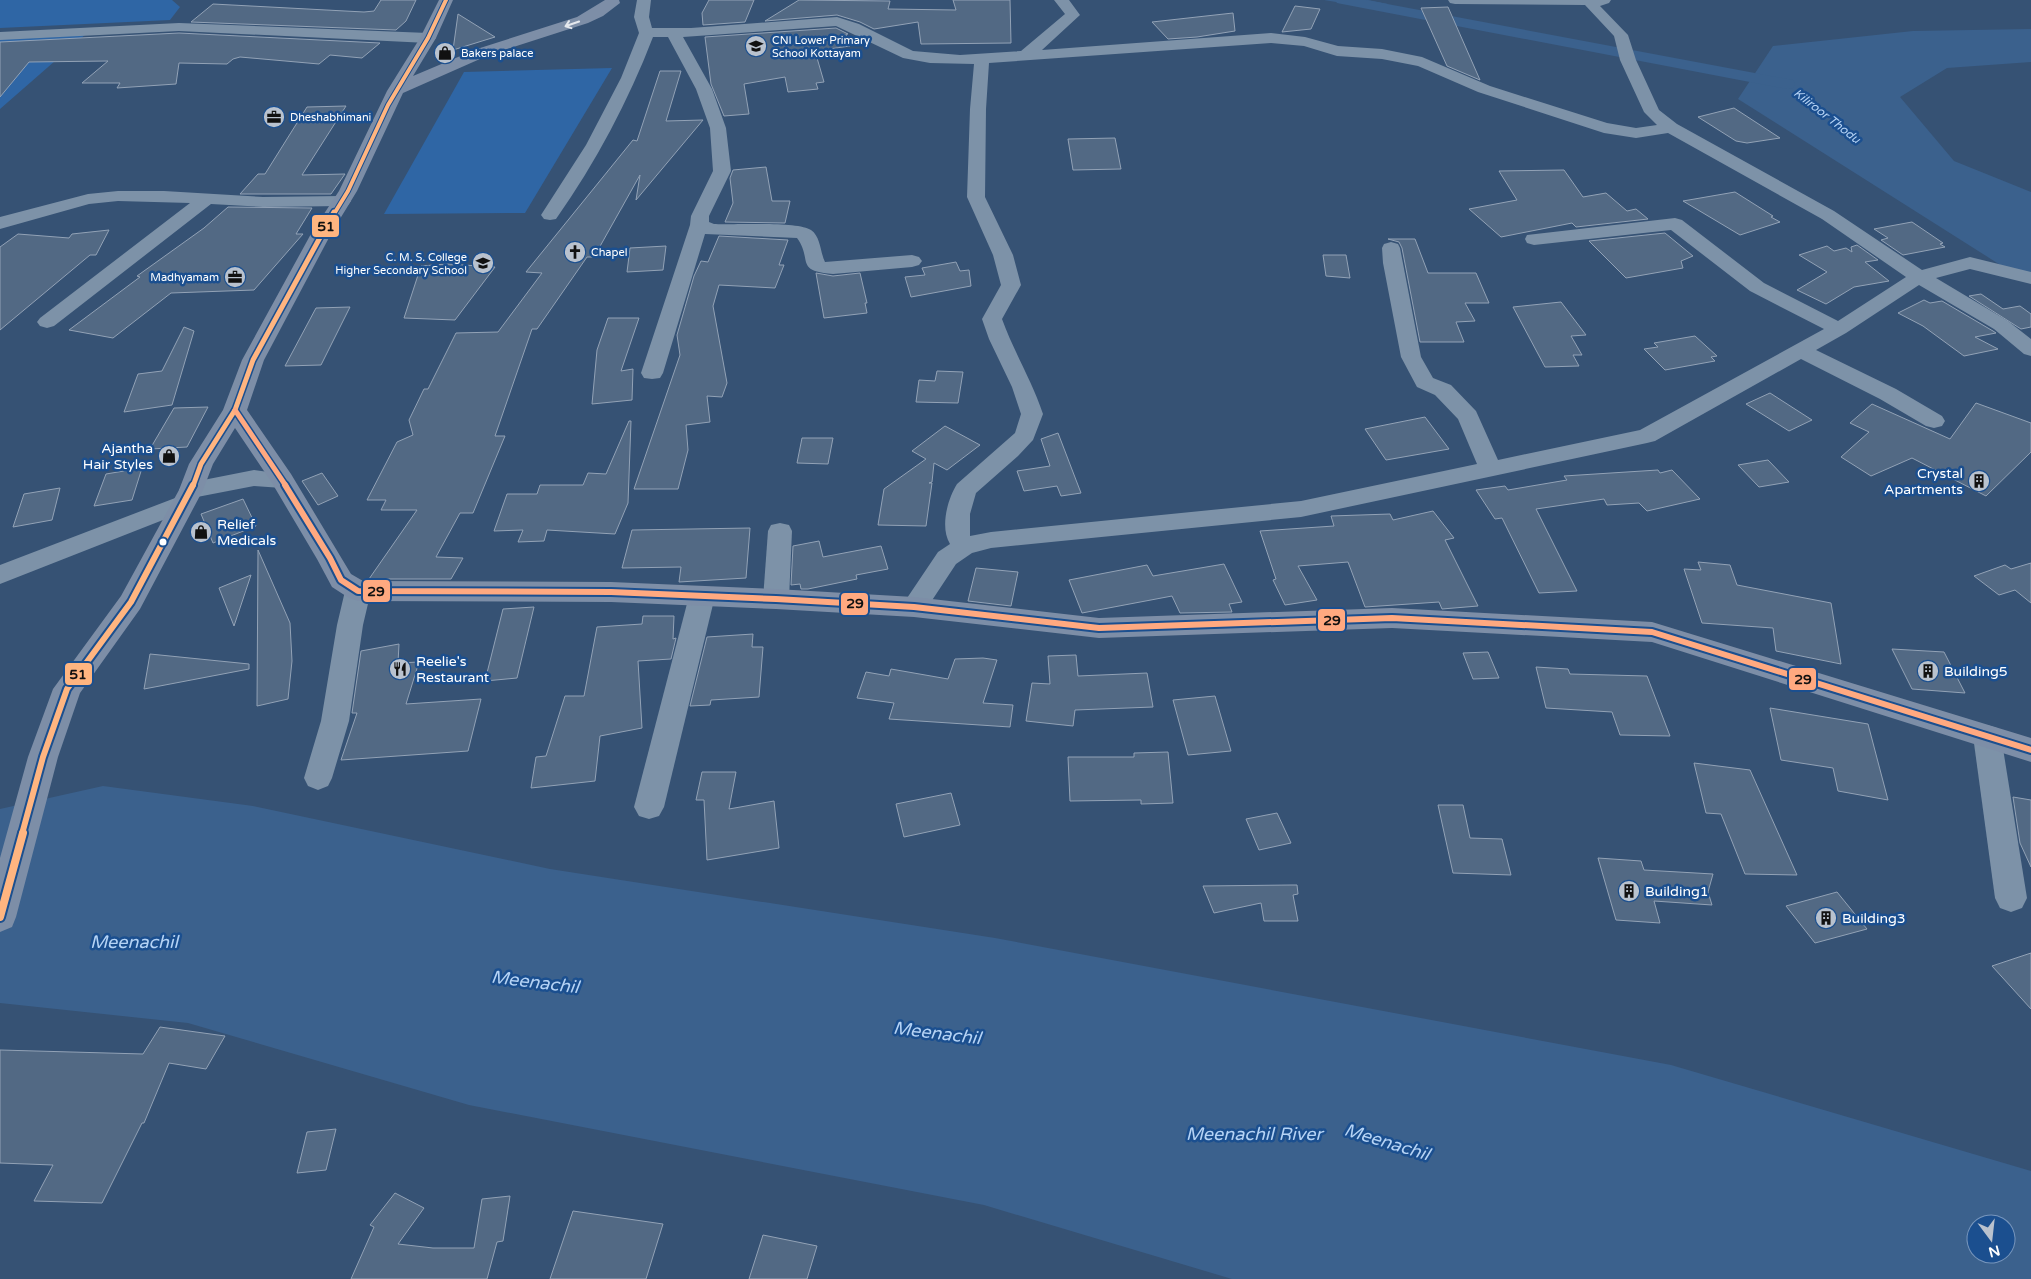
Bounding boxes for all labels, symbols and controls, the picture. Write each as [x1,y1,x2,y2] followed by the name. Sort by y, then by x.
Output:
[564,20,580,29] one-way arrow
[744,34,768,58] school or university icon: CNI Lower Primary School Kottayam
[772,34,870,60] place label: CNI Lower Primary School Kottayam
[433,41,457,65] shop icon: Bakers palace
[461,47,533,60] place label: Bakers palace
[1791,86,1864,147] water label: Kiliroor Thodu
[262,105,286,129] office icon: Dheshabhimani
[290,111,371,124] place label: Dheshabhimani
[311,214,340,238] line badge: 51
[317,218,335,235] text: 51
[563,240,587,264] church icon: Chapel
[591,246,627,259] place label: Chapel
[335,251,467,277] place label: C. M. S. College Higher Secondary School
[471,251,495,275] school or university icon: C. M. S. College Higher Secondary School
[223,265,247,289] office icon: Madhyamam
[150,271,219,284] place label: Madhyamam
[83,440,153,473] place label: Ajantha Hair Styles
[157,444,181,468] shop icon: Ajantha Hair Styles
[1884,465,1963,498] place label: Crystal Apartments
[1967,469,1991,493] building icon: Crystal Apartments
[217,516,276,549] place label: Relief Medicals
[189,520,213,544] shop icon: Relief Medicals
[158,537,168,547] unlabelled marker
[362,579,391,603] line badge: 29
[367,583,385,600] text: 29
[840,592,869,616] line badge: 29
[846,595,864,612] text: 29
[1317,608,1346,632] line badge: 29
[1323,612,1341,629] text: 29
[416,653,490,686] place label: Reelie's Restaurant
[388,657,412,681] restaurant icon: Reelie's Restaurant
[1916,659,1940,683] building icon: Building5
[64,662,93,686] line badge: 51
[1944,663,2008,680] place label: Building5
[69,666,87,683] text: 51
[1788,667,1817,691] line badge: 29
[1794,671,1812,688] text: 29
[1617,879,1641,903] building icon: Building1
[1645,883,1709,900] place label: Building1
[1814,906,1838,930] building icon: Building3
[1842,910,1906,927] place label: Building3
[90,931,181,953] water label: Meenachil
[490,966,583,999] water label: Meenachil
[892,1017,985,1050] water label: Meenachil
[1342,1119,1435,1166] water label: Meenachil
[1186,1123,1324,1145] water label: Meenachil River
[1966,1214,2016,1264] north arrow
[1987,1241,2002,1261] text: N

